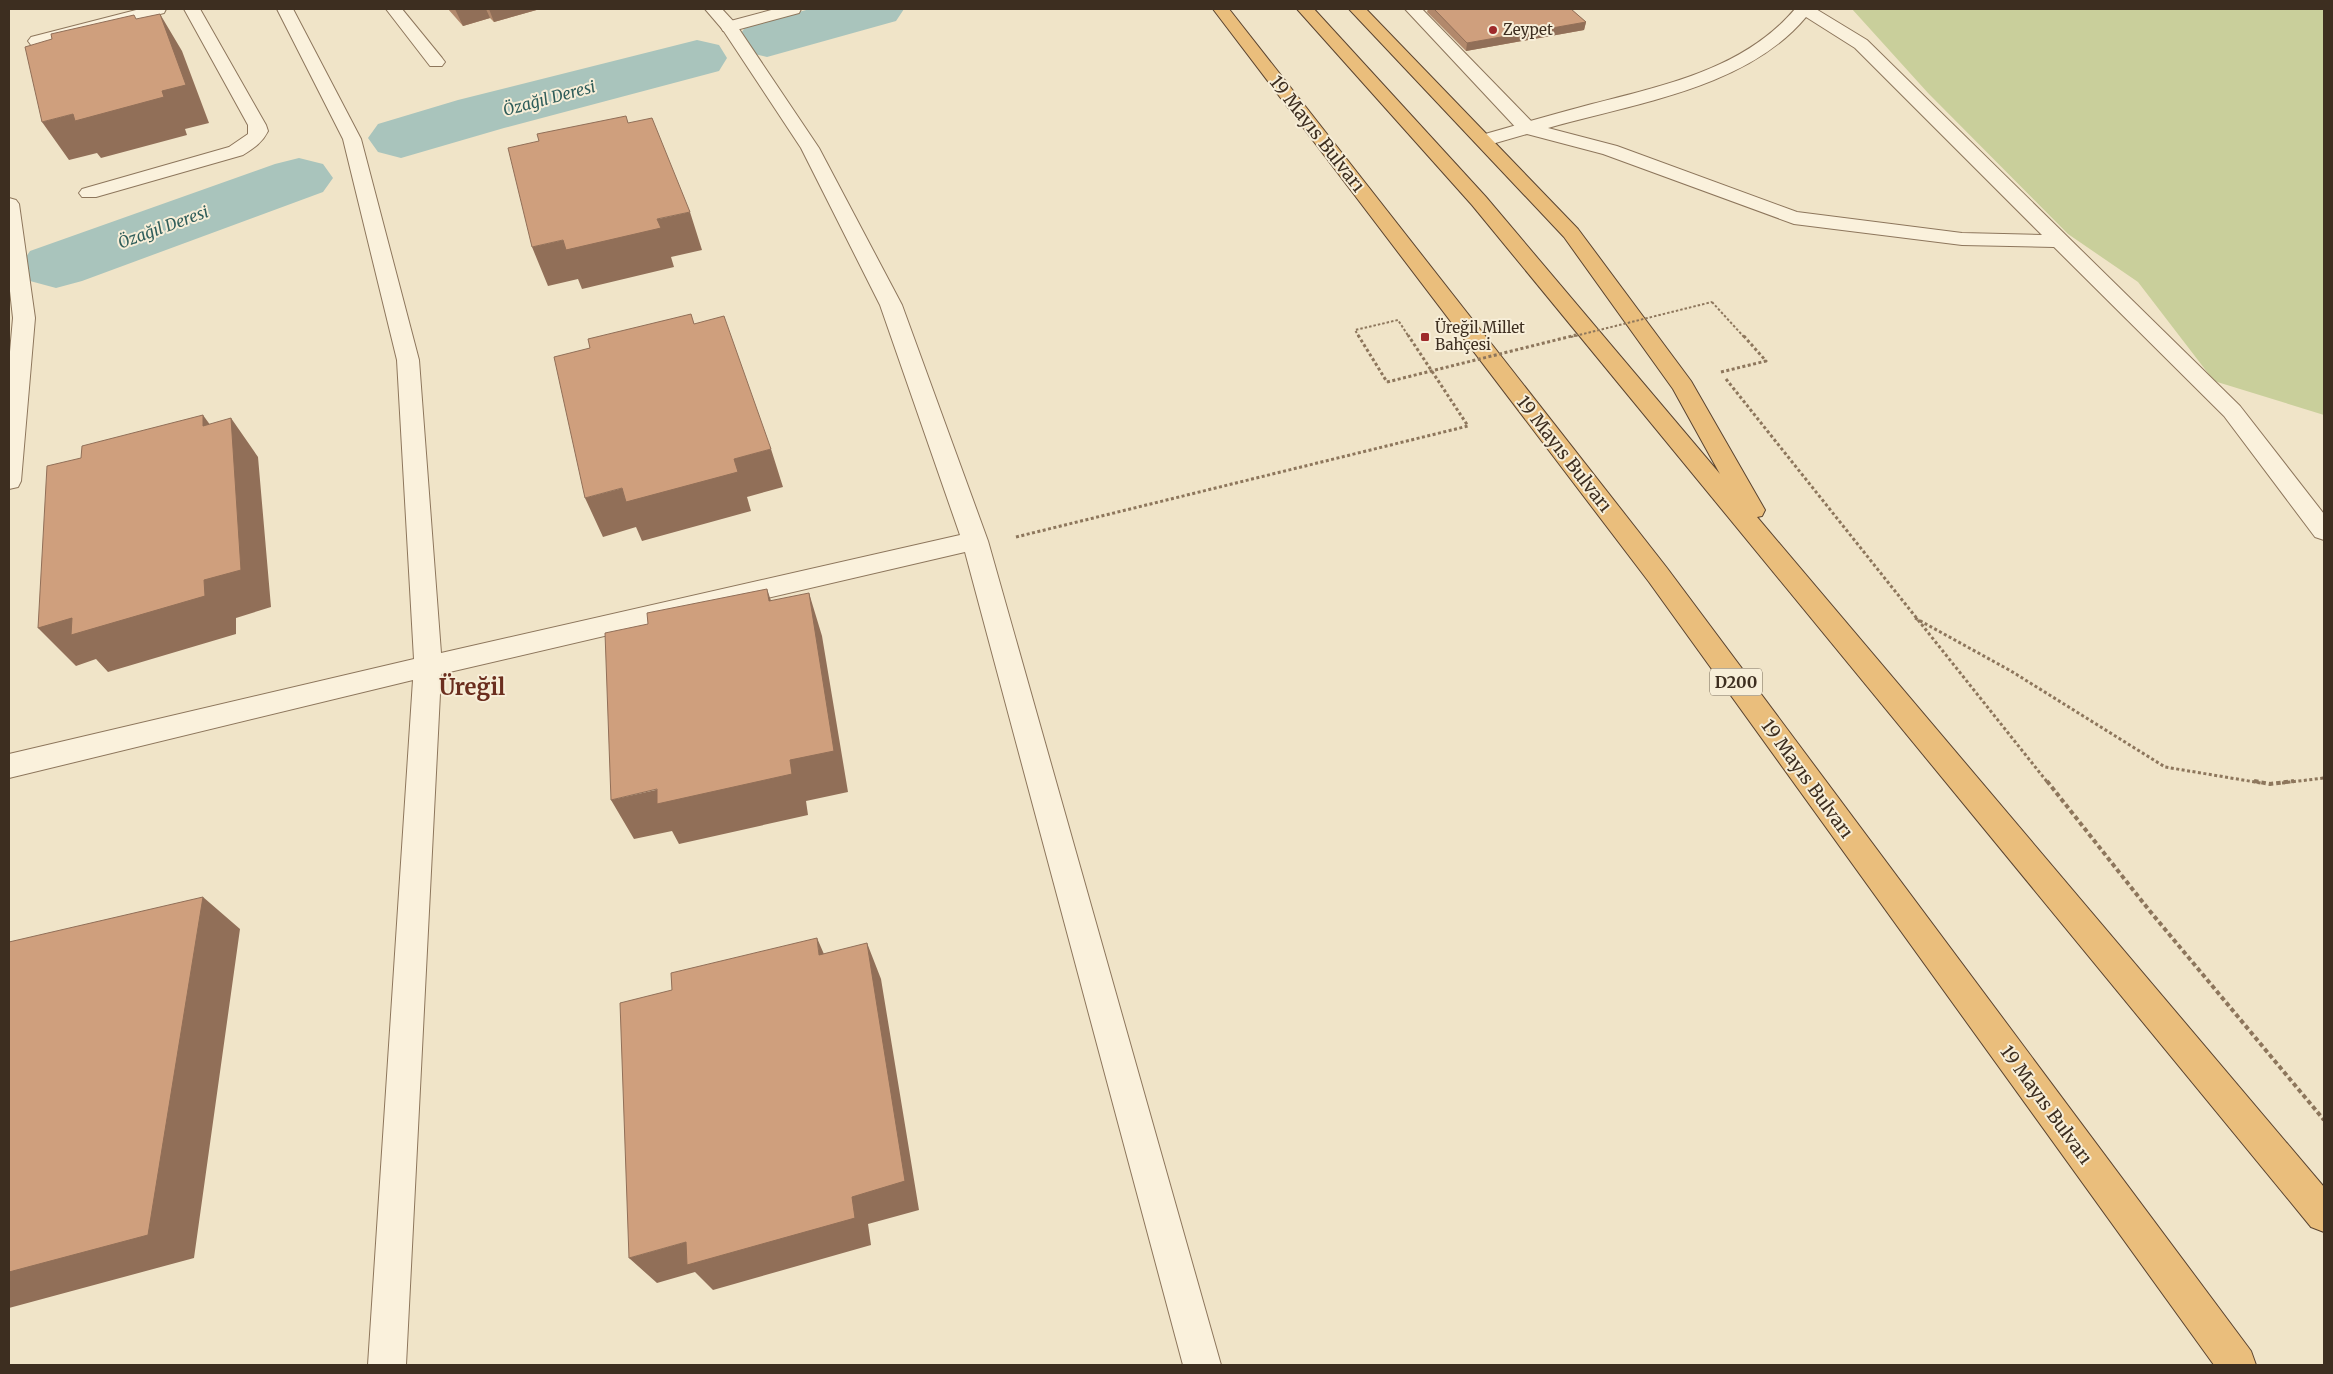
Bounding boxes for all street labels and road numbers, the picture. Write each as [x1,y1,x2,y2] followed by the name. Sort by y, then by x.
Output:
[1265,71,1370,197] street label: 19 Mayıs Bulvarı
[1512,391,1617,517] street label: 19 Mayıs Bulvarı
[1710,669,1762,696] road number: D200
[1757,715,1858,843] street label: 19 Mayıs Bulvarı
[1996,1041,2097,1169] street label: 19 Mayıs Bulvarı

